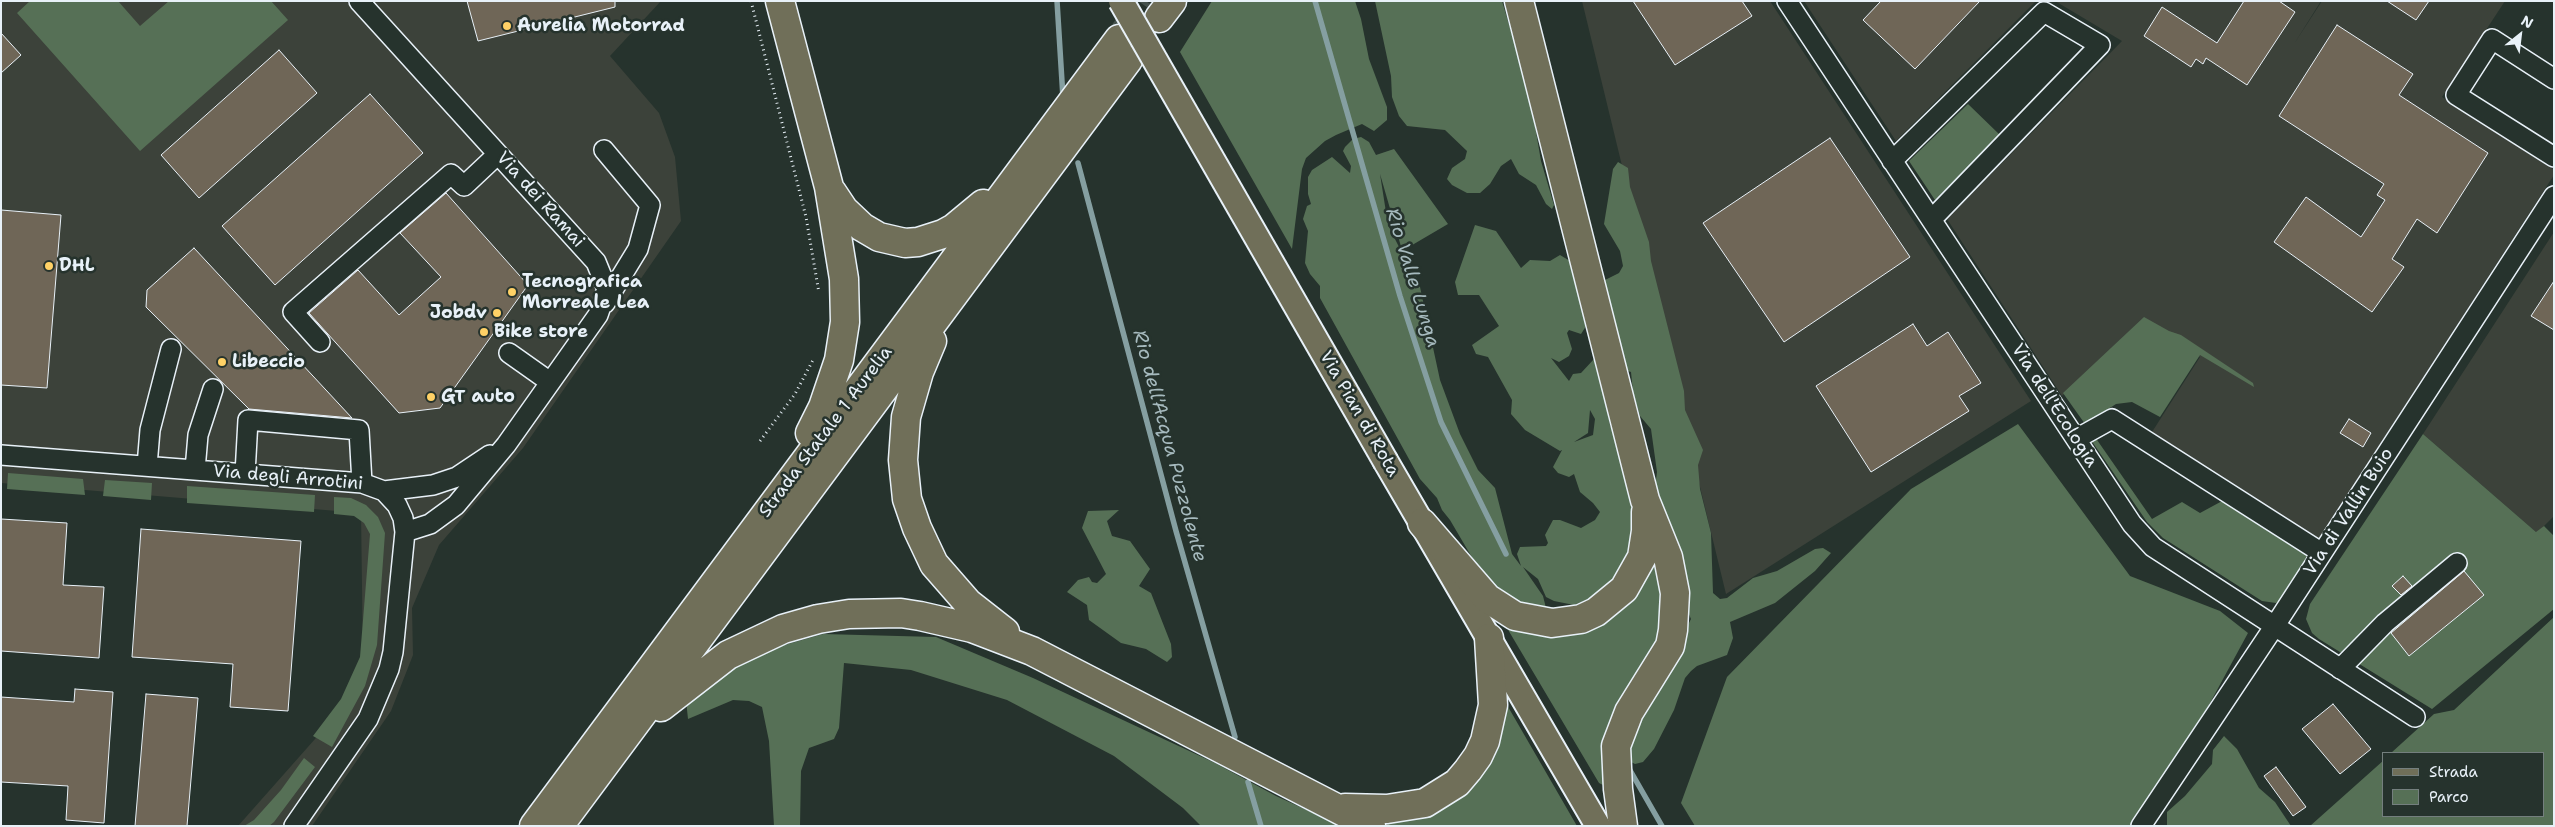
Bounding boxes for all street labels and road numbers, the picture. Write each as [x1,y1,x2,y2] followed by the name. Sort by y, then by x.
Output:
[491,148,589,252] street label: Via dei Ramai
[2006,340,2102,472] street label: Via dell'Ecologia
[755,342,897,522] street label: Strada Statale 1 Aurelia
[1314,347,1404,481] street label: Via Pian di Rota
[2300,444,2398,580] street label: Via di Vallin Buio
[212,461,364,495] street label: Via degli Arrotini

